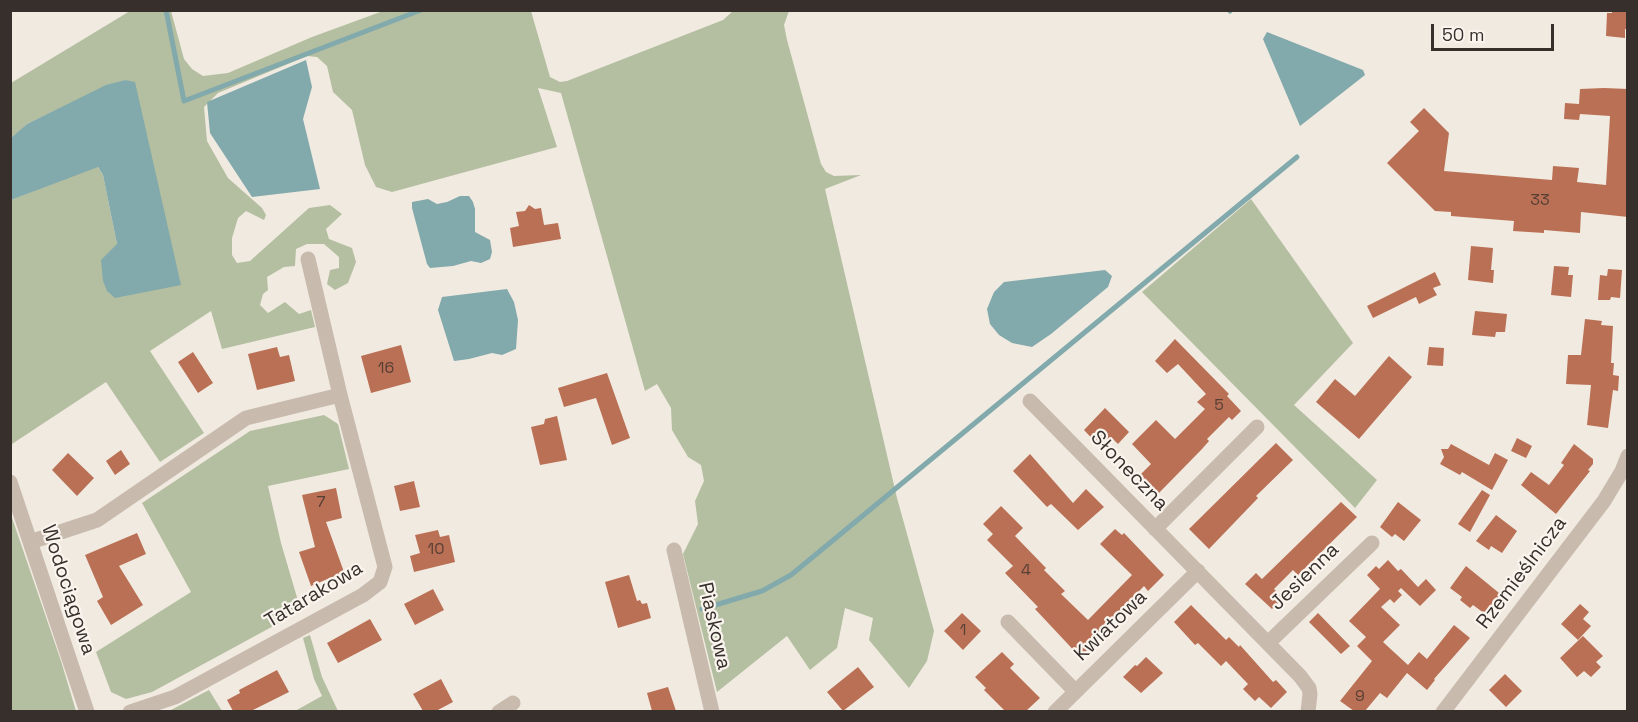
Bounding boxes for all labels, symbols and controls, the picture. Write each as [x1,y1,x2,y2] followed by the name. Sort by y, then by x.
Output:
[1434,12,1557,50] scale bar
[1442,23,1484,46] text: 50 m
[1530,191,1550,211] house number: 33
[378,359,394,379] house number: 16
[1214,396,1224,416] house number: 5
[1085,426,1173,516] street label: Słoneczna
[316,493,326,513] house number: 7
[1472,512,1572,634] street label: Rzemieślnicza
[36,522,100,658] street label: Wodociągowa
[1266,538,1344,616] street label: Jesienna
[428,540,444,560] house number: 10
[261,556,367,634] street label: Tatarakowa
[1021,561,1031,581] house number: 4
[692,580,736,672] street label: Piaskowa
[1070,585,1152,667] street label: Kwiatowa
[960,621,966,641] house number: 1
[1355,687,1365,707] house number: 9

